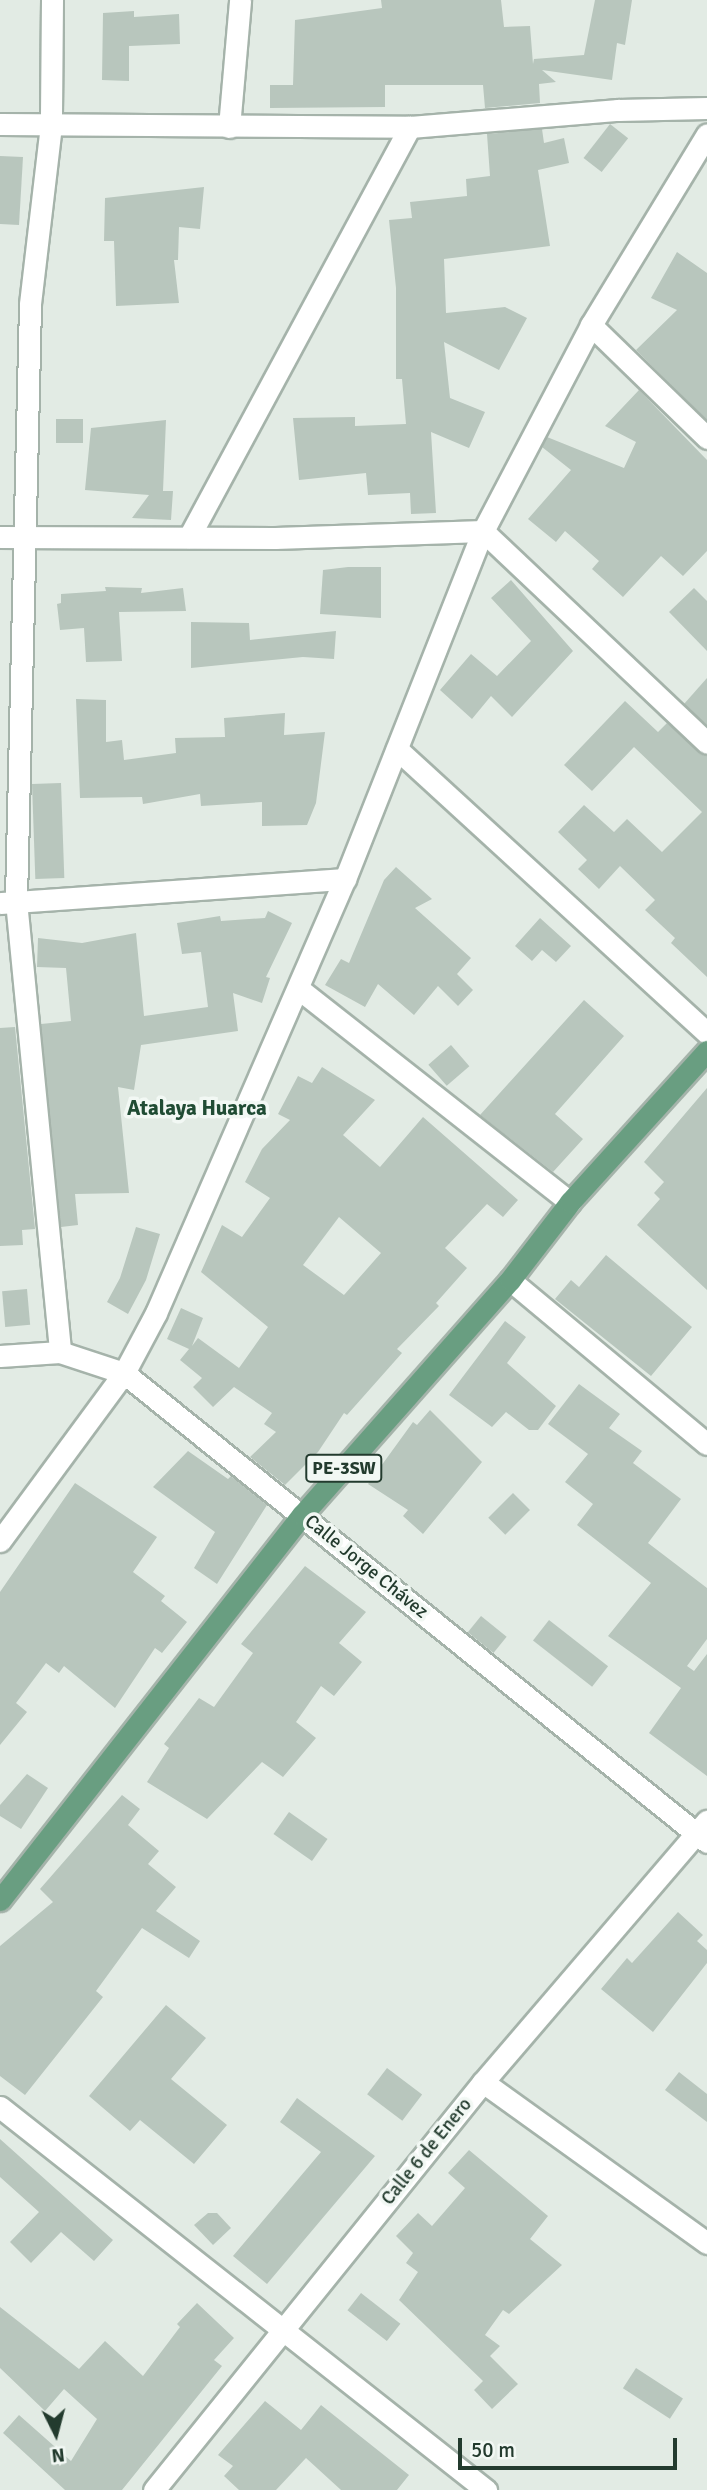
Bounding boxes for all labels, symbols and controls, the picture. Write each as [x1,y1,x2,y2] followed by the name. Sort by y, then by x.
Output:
[127,1095,267,1121] district label: Atalaya Huarca
[304,1454,384,1483] road number: PE-3SW
[300,1510,432,1624] street label: Calle Jorge Chávez
[377,2094,477,2210] street label: Calle 6 de Enero
[21,2399,91,2469] north arrow
[462,2424,681,2468] scale bar
[471,2437,515,2463] text: 50 m
[50,2442,66,2468] text: N

